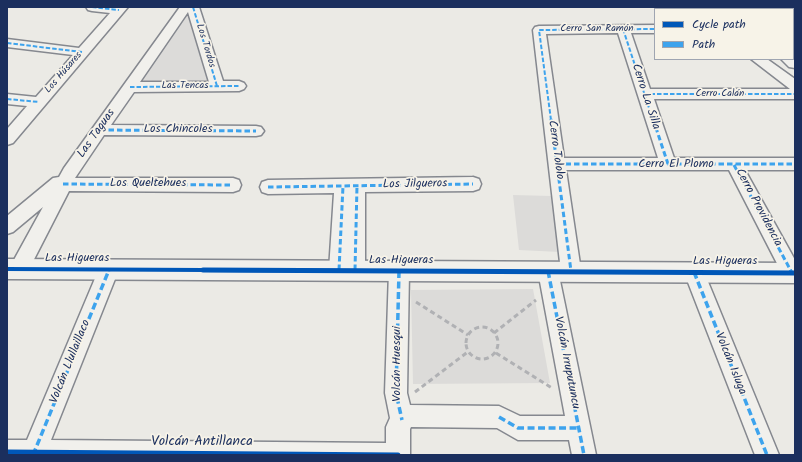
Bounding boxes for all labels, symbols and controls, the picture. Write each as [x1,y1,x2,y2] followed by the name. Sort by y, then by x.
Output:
[654,8,794,60] legend
[692,15,746,34] text: Cycle path
[193,23,217,69] street label: Los Tordos
[560,23,634,35] street label: Cerro San Ramón
[692,35,715,54] text: Path
[43,50,85,96] street label: Los Húsares
[628,62,662,132] street label: Cerro La Silla
[162,80,208,92] street label: Las Tencas
[696,88,744,100] street label: Cerro Calán
[75,107,119,161] street label: Las Taguas
[544,120,566,180] street label: Cerro Tololo
[143,123,213,137] street label: Los Chincoles
[638,158,714,172] street label: Cerro El Plomo
[731,167,785,249] street label: Cerro Providencia
[110,177,186,191] street label: Los Queltehues
[383,177,447,193] street label: Los Jilgueros
[45,252,109,266] street label: Las Higueras
[369,254,433,268] street label: Las Higueras
[693,255,757,269] street label: Las Higueras
[550,316,582,410] street label: Volcán Irruputuncu
[48,318,94,406] street label: Volcán Llullaillaco
[391,326,405,402] street label: Volcán Huesqui
[711,331,749,397] street label: Volcán Isluga
[151,435,253,451] street label: Volcán Antillanca

